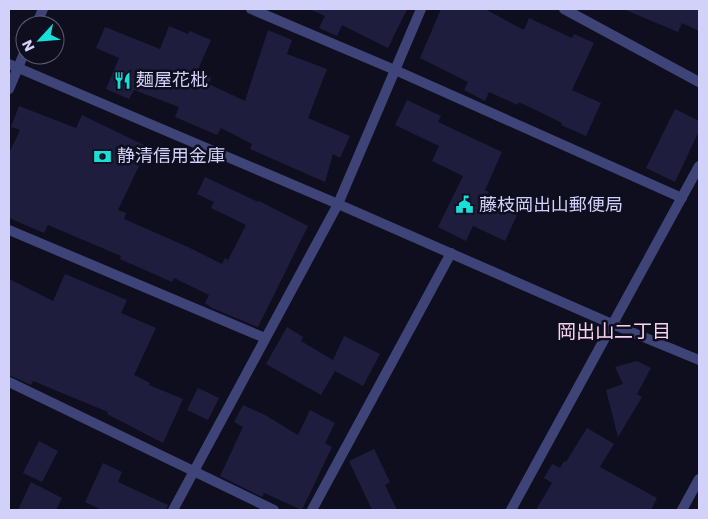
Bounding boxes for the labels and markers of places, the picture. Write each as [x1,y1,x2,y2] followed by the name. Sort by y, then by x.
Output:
[136,67,208,92] place label: 麺屋花枇
[112,70,132,90] restaurant icon: 麺屋花枇
[117,143,225,168] place label: 静清信用金庫
[93,146,113,166] bank icon: 静清信用金庫
[479,192,623,217] place label: 藤枝岡出山郵便局
[455,195,475,215] public building icon: 藤枝岡出山郵便局

